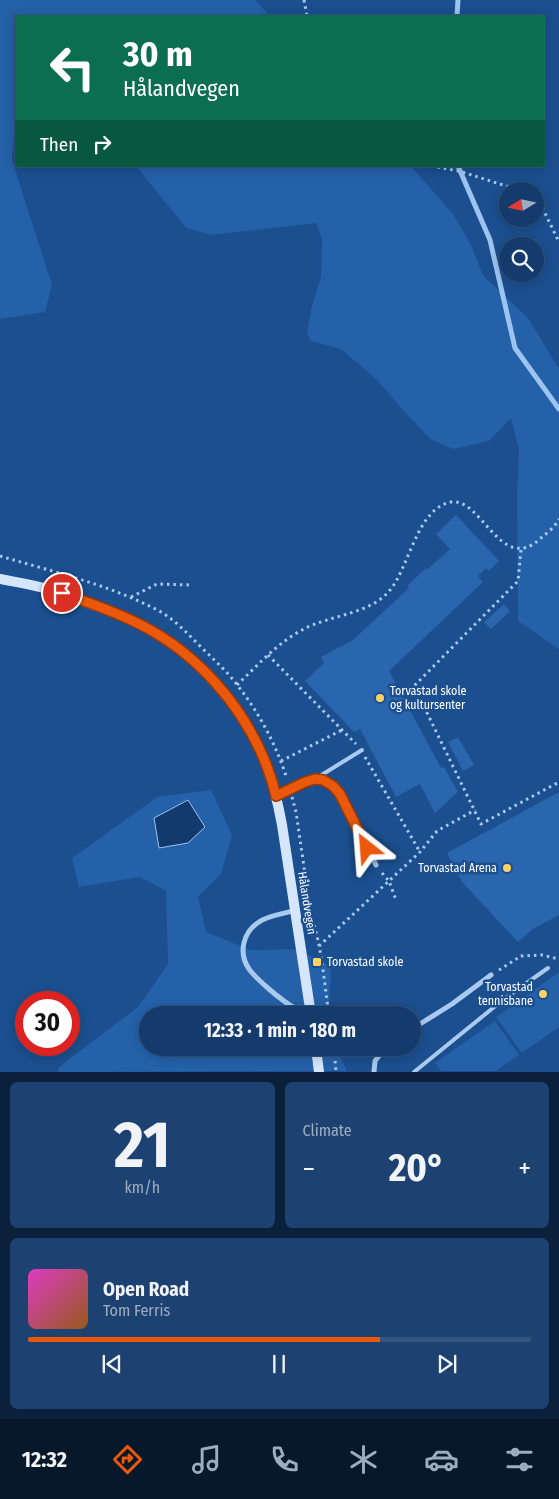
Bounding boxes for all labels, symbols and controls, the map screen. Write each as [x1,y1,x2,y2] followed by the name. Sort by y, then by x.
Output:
[123,33,193,75] text: 30 m
[40,35,105,100] icon: left
[123,75,240,102] text: Hålandvegen
[88,130,116,158] icon: right
[40,133,78,156] text: Then
[499,182,544,228] north arrow
[499,182,544,282] map controls
[499,237,544,282] button: search
[41,572,83,614] pin
[48,579,76,607] icon: arrive
[390,684,466,712] place label: Torvastad skole og kultursenter
[374,692,386,704] marker: Torvastad skole og kultursenter
[340,821,392,873] position arrow
[418,861,497,875] place label: Torvastad Arena
[501,862,513,874] marker: Torvastad Arena
[295,870,319,936] street label: Hålandvegen
[327,955,403,969] place label: Torvastad skole
[311,956,323,968] marker: Torvastad skole
[478,980,533,1008] place label: Torvastad tennisbane
[537,988,549,1000] marker: Torvastad tennisbane
[15,991,80,1056] speed limit sign: 30
[204,1019,356,1042] text: 12:33 · 1 min · 180 m
[114,1106,171,1184] text: 21
[303,1121,352,1140] text: Climate
[389,1145,445,1191] text: 20°
[303,1152,315,1185] text: −
[518,1152,531,1185] text: +
[124,1178,160,1197] text: km/h
[103,1278,189,1301] text: Open Road
[103,1301,170,1320] text: Tom Ferris
[98,1350,126,1378] icon: previous
[265,1350,293,1378] icon: pause
[433,1350,461,1378] icon: next
[110,1442,145,1477] icon: directions
[189,1442,224,1477] icon: music
[267,1442,302,1477] icon: phone
[346,1442,381,1477] icon: climate
[424,1442,459,1477] icon: car
[502,1442,537,1477] icon: filters
[22,1446,67,1473] text: 12:32

